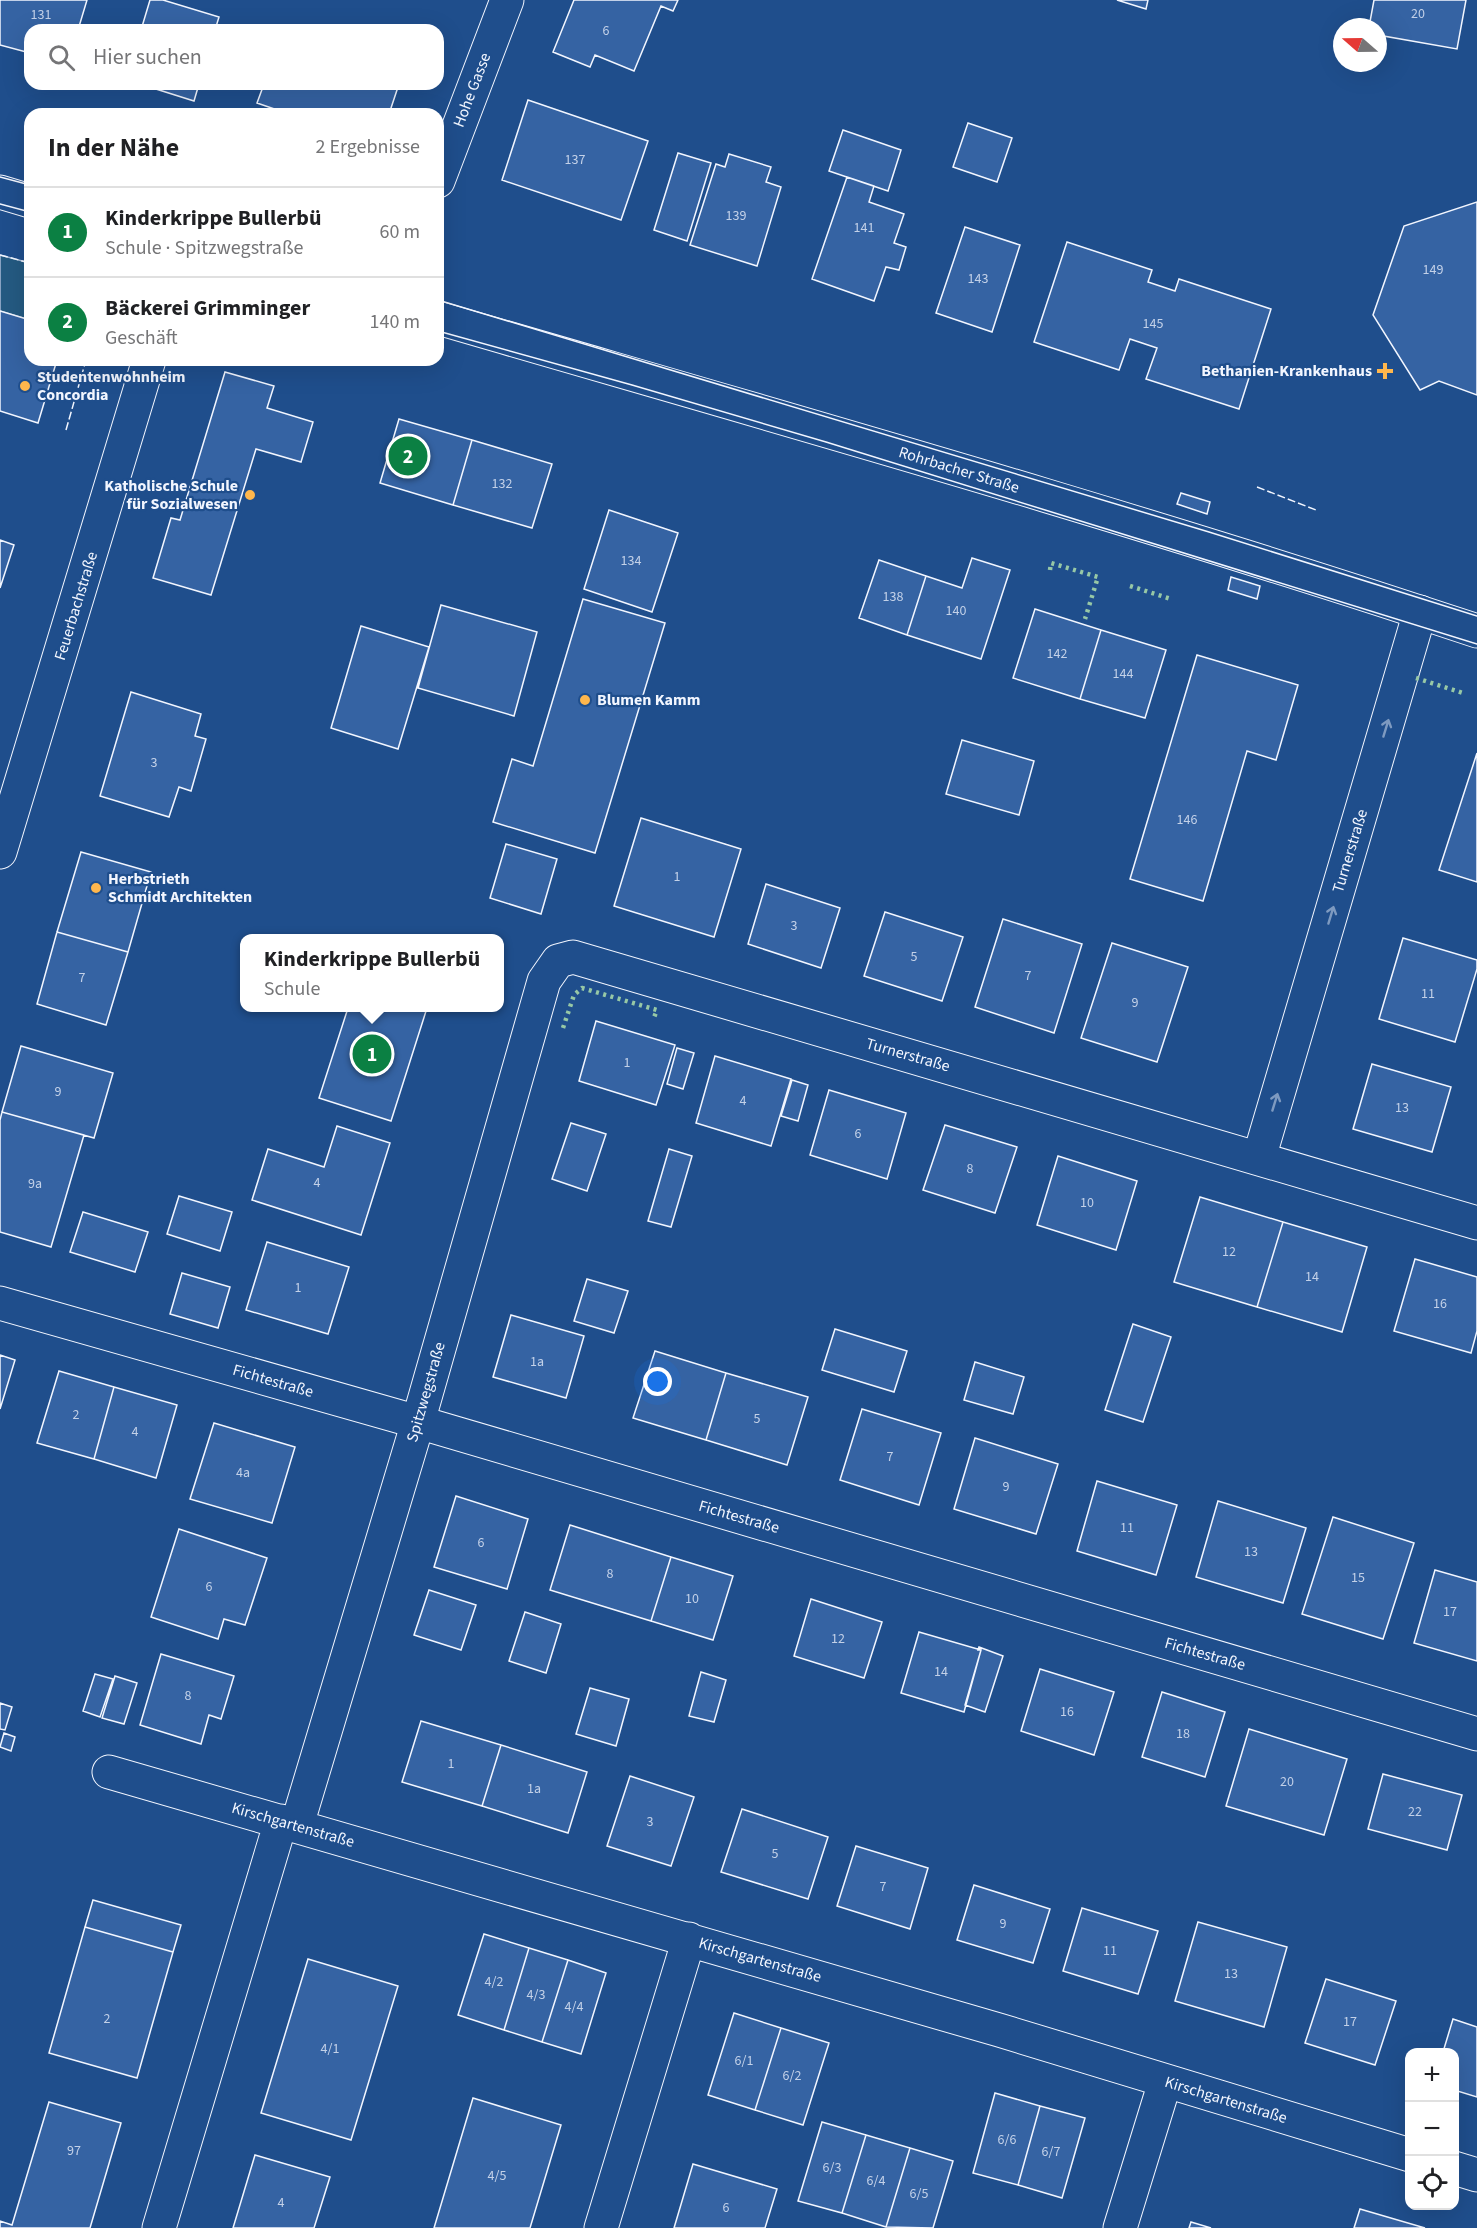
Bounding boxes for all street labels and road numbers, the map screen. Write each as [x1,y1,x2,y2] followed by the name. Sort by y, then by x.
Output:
[448,49,496,130] street label: Hohe Gasse
[896,441,1022,499] street label: Rohrbacher Straße
[49,549,103,663] street label: Feuerbachstraße
[1327,806,1373,896] street label: Turnerstraße
[863,1033,953,1078] street label: Turnerstraße
[401,1339,451,1445] street label: Spitzwegstraße
[230,1359,316,1403] street label: Fichtestraße
[696,1495,782,1539] street label: Fichtestraße
[1162,1632,1248,1676] street label: Fichtestraße
[229,1797,357,1853] street label: Kirschgartenstraße
[696,1932,824,1988] street label: Kirschgartenstraße
[1162,2071,1290,2129] street label: Kirschgartenstraße

